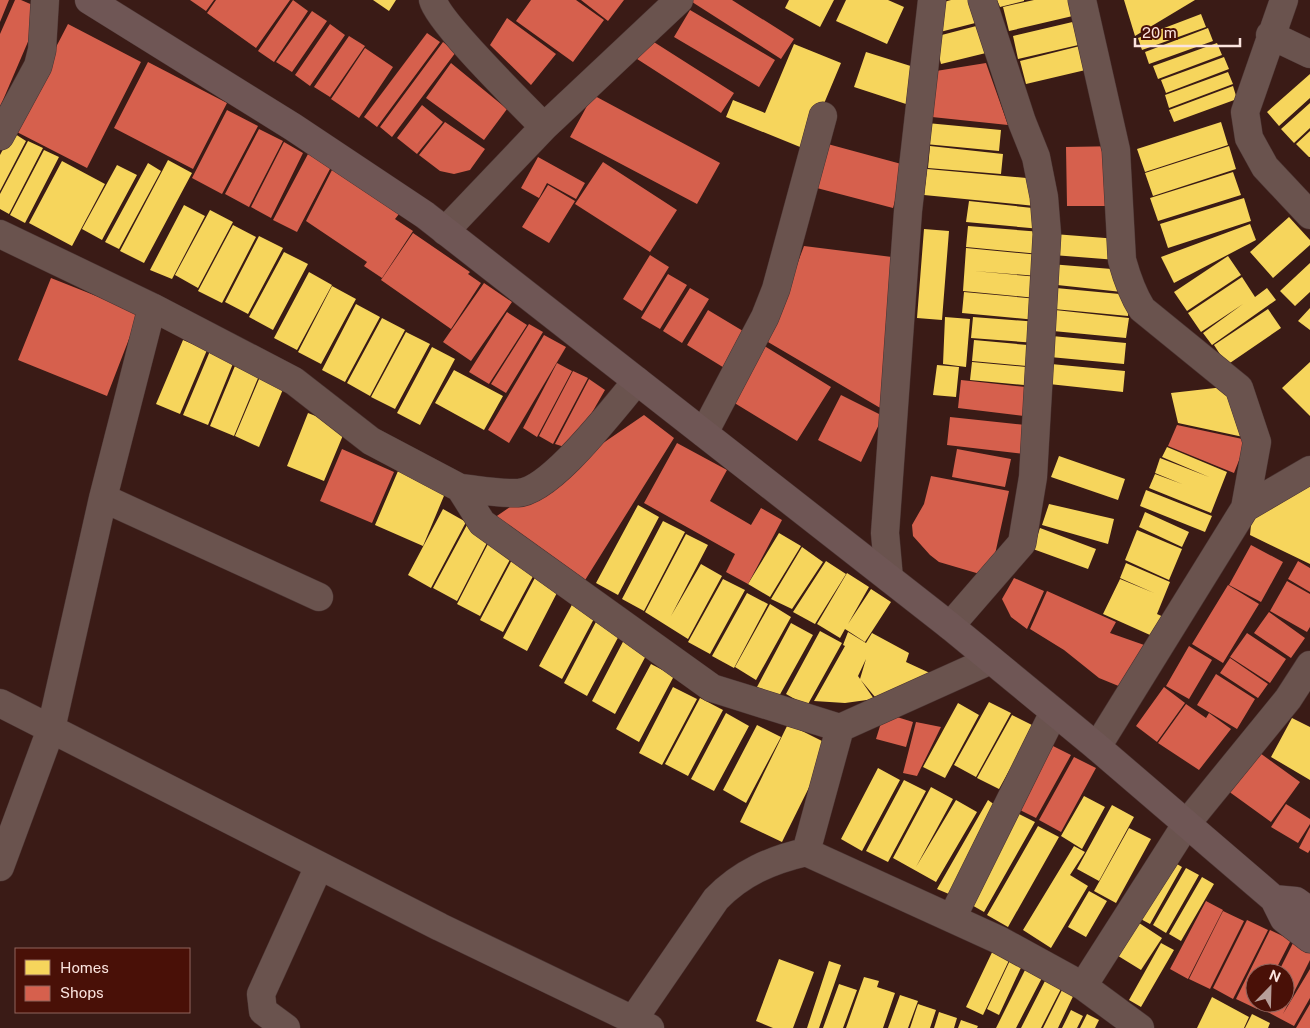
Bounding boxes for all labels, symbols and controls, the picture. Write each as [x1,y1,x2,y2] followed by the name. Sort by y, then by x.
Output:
[1135,15,1240,47] scale bar
[1142,24,1177,41] text: 20 m
[15,948,190,1013] legend
[60,959,109,976] text: Homes
[1245,963,1295,1013] north arrow
[1267,967,1283,986] text: N
[60,984,104,1001] text: Shops

